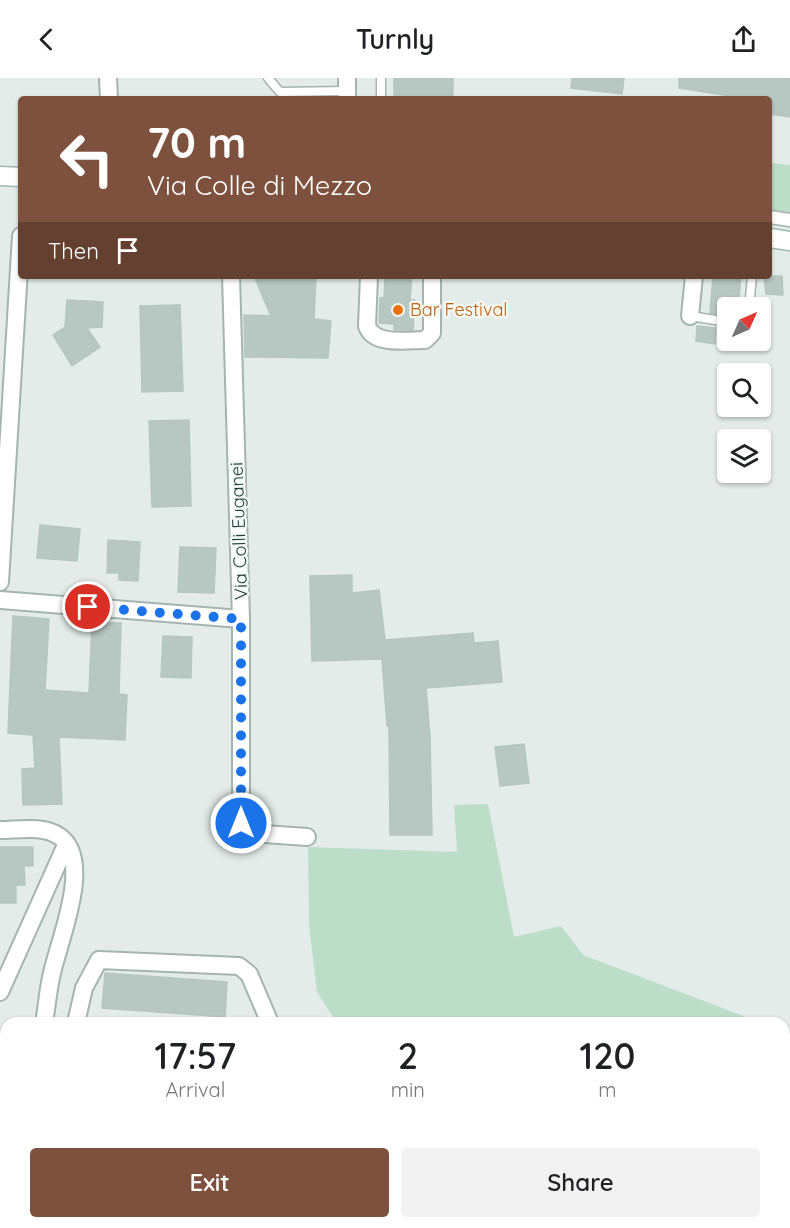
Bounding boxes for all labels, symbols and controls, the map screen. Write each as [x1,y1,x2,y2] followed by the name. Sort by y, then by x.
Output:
[356,22,434,56] text: Turnly
[30,23,63,56] icon: back
[727,23,760,56] icon: share
[147,116,246,169] text: 70 m
[48,120,126,198] icon: left
[147,168,372,202] text: Via Colle di Mezzo
[111,234,144,267] icon: arrive
[48,237,99,265] text: Then
[717,297,771,351] north arrow
[717,297,771,483] map controls
[410,298,508,321] place label: Bar Festival
[391,303,405,317] marker: Bar Festival
[717,363,771,417] button: search
[717,429,771,483] button: layers
[225,462,252,600] street label: Via Colli Euganei
[62,581,113,632] pin
[71,590,104,623] icon: arrive
[209,791,273,855] position arrow
[155,1033,236,1078] text: 17:57
[398,1033,418,1078] text: 2
[579,1033,635,1078] text: 120
[165,1077,225,1102] text: Arrival
[391,1077,425,1102] text: min
[598,1077,617,1102] text: m
[30,1148,389,1217] button: Exit
[401,1148,760,1217] button: Share

